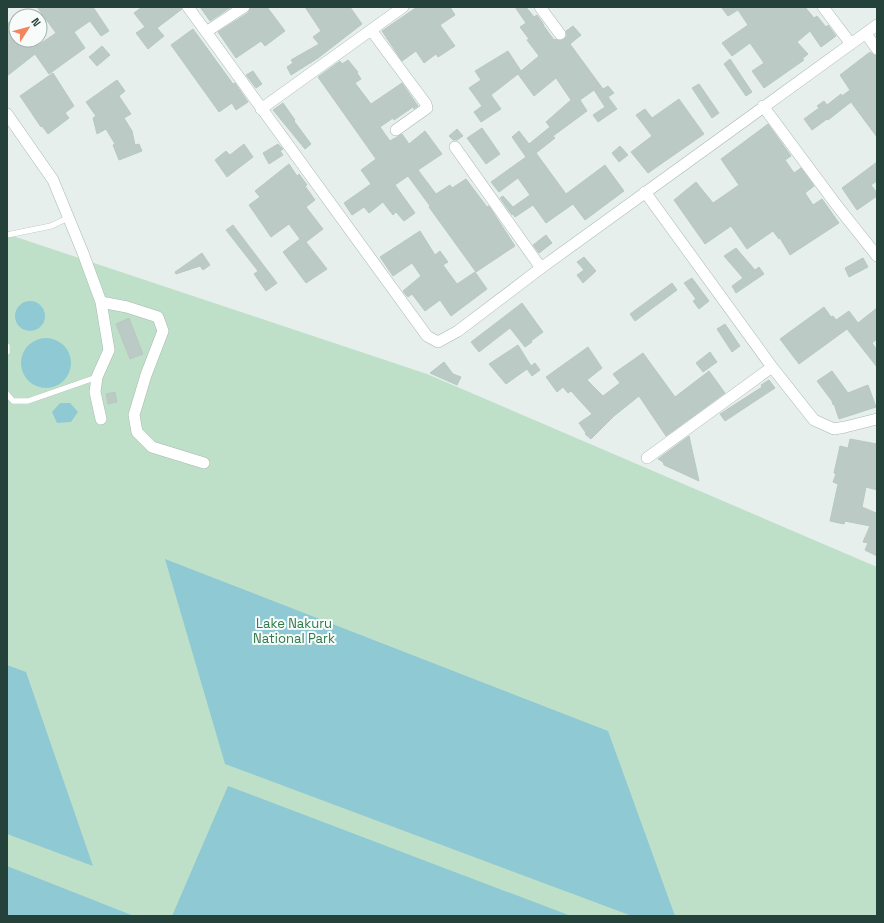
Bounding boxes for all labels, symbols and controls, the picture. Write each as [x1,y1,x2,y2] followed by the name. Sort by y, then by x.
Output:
[8,8,48,48] north arrow
[28,15,44,29] text: N
[253,615,335,647] park label: Lake Nakuru National Park

